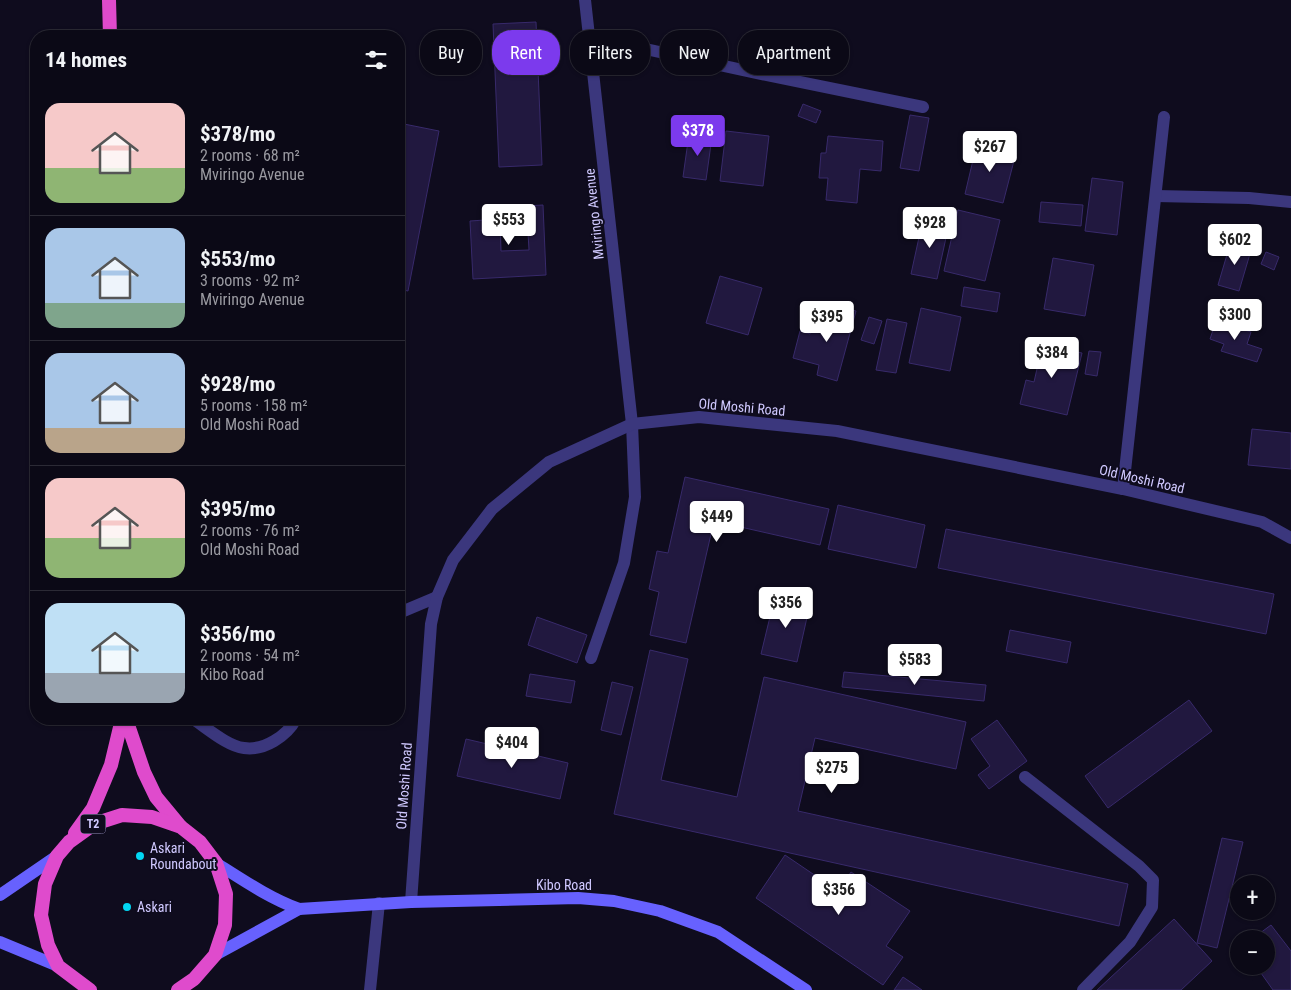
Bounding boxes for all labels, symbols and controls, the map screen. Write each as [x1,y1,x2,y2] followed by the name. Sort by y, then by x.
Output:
[420,30,482,75] chip: Buy
[492,30,560,75] chip: Rent
[570,30,650,75] chip: Filters
[660,30,728,75] chip: New
[738,30,849,75] chip: Apartment
[362,46,390,74] icon: filters
[45,48,127,72] text: 14 homes
[668,114,728,157] pin: $378
[682,121,714,140] text: $378
[200,122,275,146] text: $378/mo
[85,123,145,183] icon: home
[960,130,1020,173] pin: $267
[974,137,1006,156] text: $267
[200,146,300,165] text: 2 rooms · 68 m²
[200,165,305,184] text: Mviringo Avenue
[581,167,607,260] street label: Mviringo Avenue
[479,204,539,246] pin: $553
[900,206,960,249] pin: $928
[493,210,525,229] text: $553
[914,213,946,232] text: $928
[1205,224,1265,266] pin: $602
[1219,230,1251,249] text: $602
[200,247,275,271] text: $553/mo
[85,248,145,308] icon: home
[200,271,300,290] text: 3 rooms · 92 m²
[200,290,305,309] text: Mviringo Avenue
[1205,298,1265,341] pin: $300
[797,300,857,343] pin: $395
[1219,305,1251,324] text: $300
[811,307,843,326] text: $395
[1022,336,1082,379] pin: $384
[1036,343,1068,362] text: $384
[200,372,275,396] text: $928/mo
[85,373,145,433] icon: home
[698,395,786,419] street label: Old Moshi Road
[200,396,308,415] text: 5 rooms · 158 m²
[200,415,300,434] text: Old Moshi Road
[1098,461,1186,497] street label: Old Moshi Road
[200,497,275,521] text: $395/mo
[85,498,145,558] icon: home
[687,500,747,543] pin: $449
[701,507,733,526] text: $449
[200,521,300,540] text: 2 rooms · 76 m²
[200,540,300,559] text: Old Moshi Road
[756,586,816,629] pin: $356
[770,593,802,612] text: $356
[200,622,275,646] text: $356/mo
[85,623,145,683] icon: home
[885,644,945,686] pin: $583
[200,646,300,665] text: 2 rooms · 54 m²
[899,650,931,669] text: $583
[200,665,264,684] text: Kibo Road
[482,726,542,769] pin: $404
[496,733,528,752] text: $404
[393,742,415,830] street label: Old Moshi Road
[802,752,862,794] pin: $275
[816,758,848,777] text: $275
[80,814,106,834] road number: T2
[150,840,217,872] place label: Askari Roundabout
[134,850,146,862] marker: Askari Roundabout
[809,874,869,916] pin: $356
[1230,875,1275,975] map controls
[1230,875,1275,920] button: +
[536,877,592,893] street label: Kibo Road
[823,880,855,899] text: $356
[137,899,172,915] place label: Askari
[121,901,133,913] marker: Askari
[1230,930,1275,975] button: −

